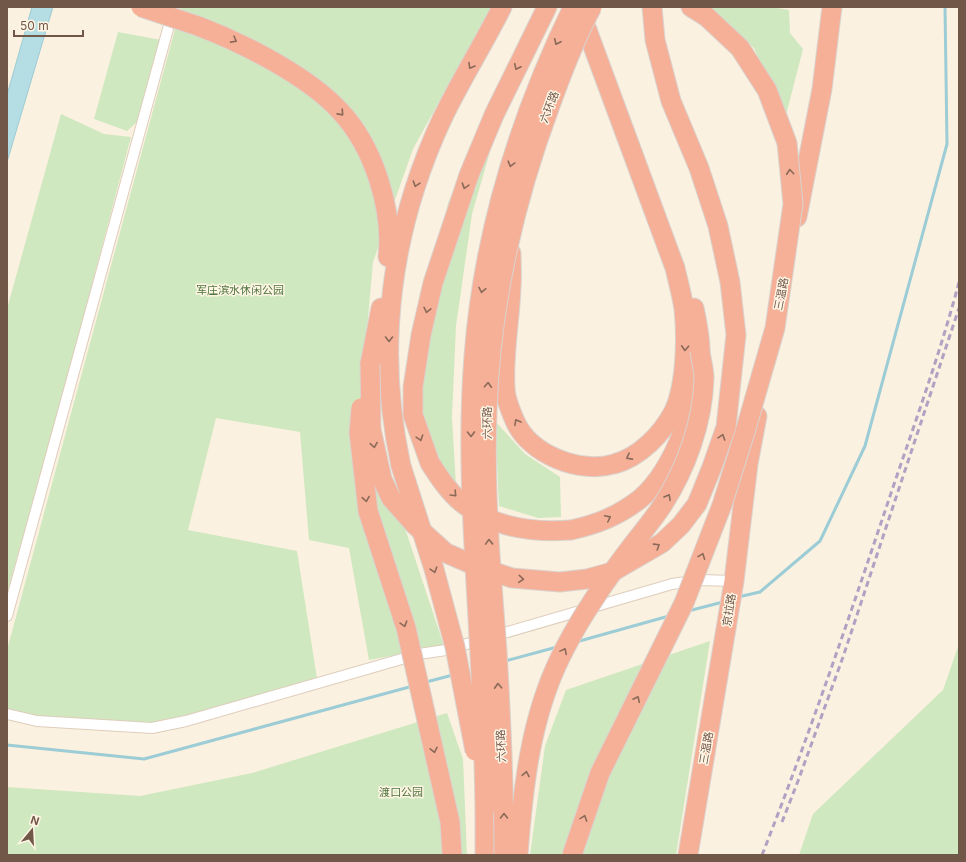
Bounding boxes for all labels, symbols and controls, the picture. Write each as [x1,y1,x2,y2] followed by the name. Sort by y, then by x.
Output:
[14,12,83,38] scale bar
[20,18,49,33] text: 50 m
[230,36,238,43] one-way arrow
[554,38,562,46] one-way arrow
[468,62,475,69] one-way arrow
[514,62,521,70] one-way arrow
[537,89,561,125] street label: 六环路
[337,108,344,116] one-way arrow
[508,161,516,167] one-way arrow
[785,169,794,175] one-way arrow
[412,180,421,187] one-way arrow
[461,182,470,189] one-way arrow
[771,276,791,312] street label: 三温路
[196,283,284,297] park label: 军庄滨水休闲公园
[478,287,486,294] one-way arrow
[423,306,432,313] one-way arrow
[385,336,394,342] one-way arrow
[680,345,689,351] one-way arrow
[484,382,492,388] one-way arrow
[480,407,494,440] street label: 六环路
[514,419,521,426] one-way arrow
[467,431,475,437] one-way arrow
[415,434,424,441] one-way arrow
[718,434,726,441] one-way arrow
[369,442,378,448] one-way arrow
[625,452,633,460] one-way arrow
[449,489,456,497] one-way arrow
[663,493,670,501] one-way arrow
[362,496,370,503] one-way arrow
[604,516,612,523] one-way arrow
[485,539,493,545] one-way arrow
[653,543,660,550] one-way arrow
[698,552,706,559] one-way arrow
[429,567,438,574] one-way arrow
[518,574,524,583] one-way arrow
[720,593,738,627] street label: 京拉路
[399,620,408,627] one-way arrow
[559,648,567,655] one-way arrow
[494,683,503,689] one-way arrow
[632,696,640,704] one-way arrow
[493,729,509,763] street label: 六环路
[696,731,716,765] street label: 三温路
[430,747,438,753] one-way arrow
[521,771,530,777] one-way arrow
[379,785,423,799] park label: 渡口公园
[12,810,52,850] north arrow
[29,813,41,828] text: N
[500,813,508,819] one-way arrow
[579,814,587,821] one-way arrow

